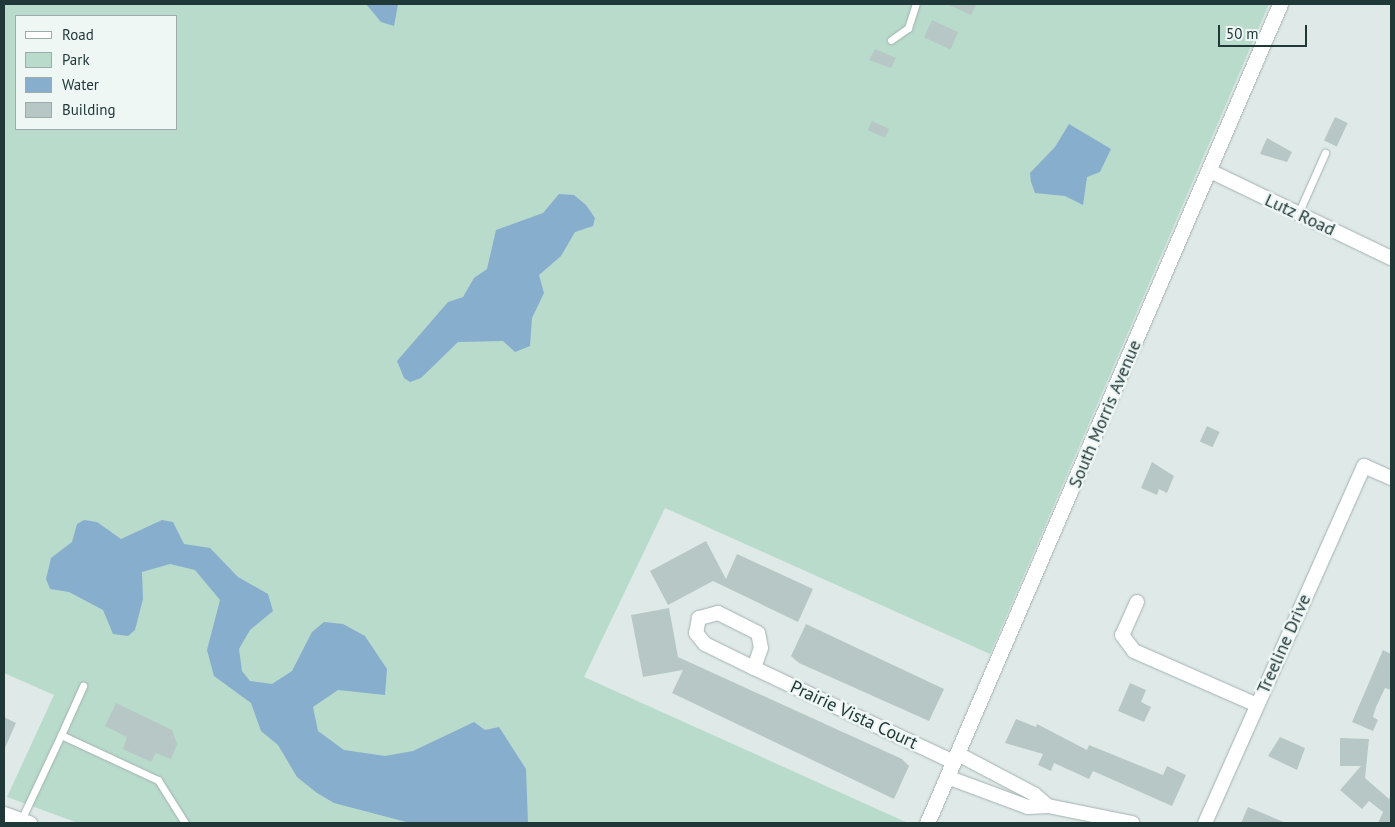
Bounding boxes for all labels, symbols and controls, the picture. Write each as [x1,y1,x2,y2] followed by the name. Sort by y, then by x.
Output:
[15,15,178,130] legend
[1220,15,1309,47] scale bar
[1226,24,1259,43] text: 50 m
[62,25,94,44] text: Road
[62,50,90,69] text: Park
[62,75,99,94] text: Water
[62,100,116,119] text: Building
[1261,189,1339,241] street label: Lutz Road
[1064,337,1146,491] street label: South Morris Avenue
[1252,591,1316,697] street label: Treeline Drive
[787,676,921,754] street label: Prairie Vista Court

